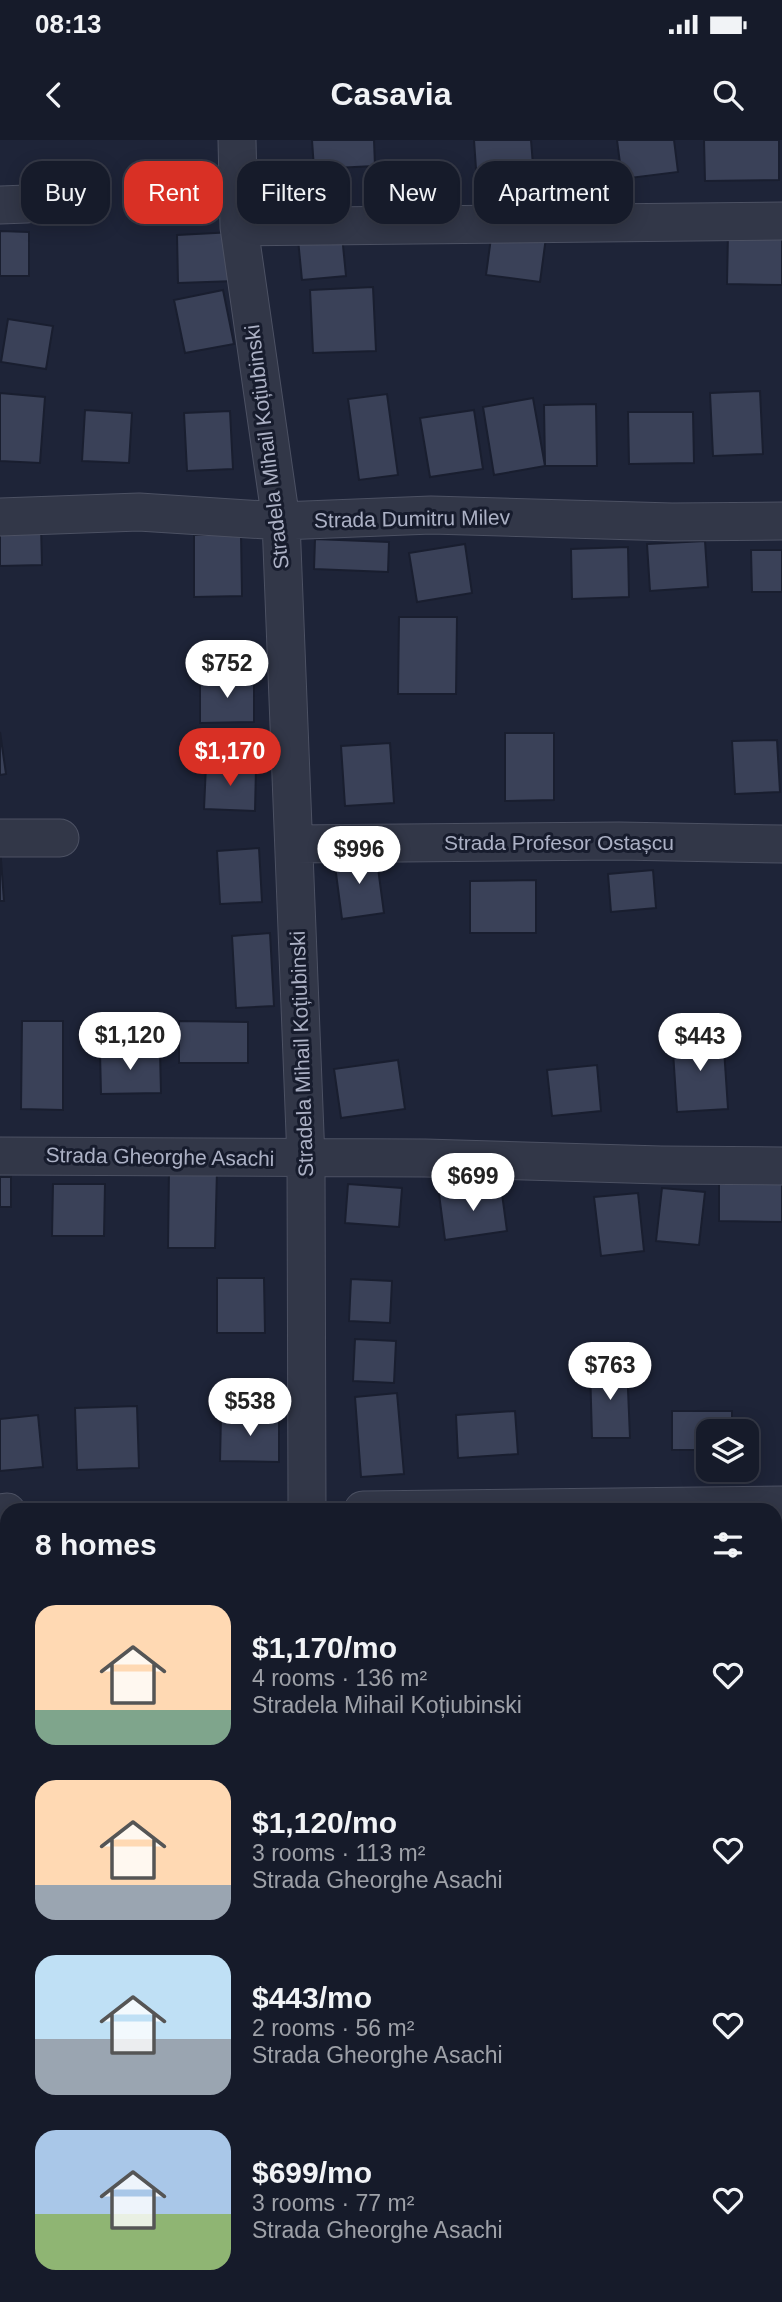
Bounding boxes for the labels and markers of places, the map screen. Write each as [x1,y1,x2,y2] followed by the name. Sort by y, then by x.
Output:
[186,640,268,700] pin: $752
[173,728,287,788] pin: $1,170
[318,826,400,886] pin: $996
[73,1012,187,1072] pin: $1,120
[659,1014,741,1073] pin: $443
[432,1154,514,1213] pin: $699
[569,1342,651,1402] pin: $763
[209,1378,291,1438] pin: $538

